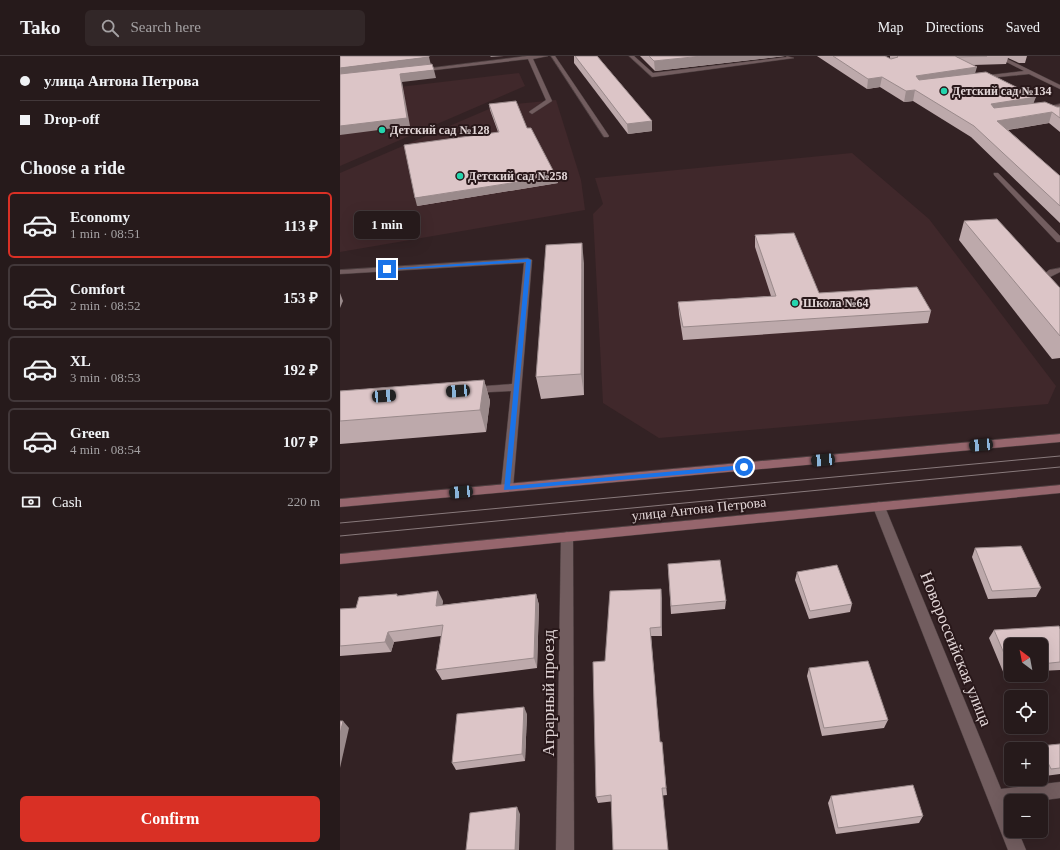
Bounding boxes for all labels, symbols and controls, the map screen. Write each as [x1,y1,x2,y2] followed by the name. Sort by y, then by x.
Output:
[85,10,365,46] search box
[20,17,61,38] text: Tako
[99,17,121,39] icon: search
[131,19,201,35] text: Search here
[878,20,903,35] text: Map
[925,20,984,35] text: Directions
[1006,20,1040,35] text: Saved
[44,73,199,89] text: улица Антона Петрова
[952,84,1051,98] place label: Детский сад №134
[939,86,949,96] marker: Детский сад №134
[44,111,100,127] text: Drop-off
[390,123,489,137] place label: Детский сад №128
[377,125,387,135] marker: Детский сад №128
[20,158,125,178] text: Choose a ride
[468,169,567,183] place label: Детский сад №258
[455,171,465,181] marker: Детский сад №258
[22,207,58,243] icon: car
[70,209,130,225] text: Economy
[354,211,420,239] callout: 1 min
[371,217,403,232] text: 1 min
[284,218,318,234] text: 113 ₽
[70,226,140,241] text: 1 min · 08:51
[378,260,396,278] route end
[22,279,58,315] icon: car
[70,281,125,297] text: Comfort
[283,290,318,306] text: 153 ₽
[803,296,869,310] place label: Школа №64
[70,298,140,313] text: 2 min · 08:52
[790,298,800,308] marker: Школа №64
[22,351,58,387] icon: car
[70,353,91,369] text: XL
[283,362,318,378] text: 192 ₽
[70,370,140,385] text: 3 min · 08:53
[446,384,470,398] car
[372,389,396,403] car
[22,423,58,459] icon: car
[70,425,110,441] text: Green
[283,434,318,450] text: 107 ₽
[969,438,993,452] car
[70,442,140,457] text: 4 min · 08:54
[811,453,835,467] car
[735,458,753,476] route start
[449,485,473,499] car
[20,491,42,513] icon: cash
[52,494,82,510] text: Cash
[287,494,320,509] text: 220 m
[631,494,768,524] street label: улица Антона Петрова
[916,569,996,729] street label: Новороссийская улица
[539,629,558,756] street label: Аграрный проезд
[1004,638,1048,682] north arrow
[1004,638,1048,838] map controls
[1004,690,1048,734] button: locate
[1004,742,1048,786] button: +
[1004,794,1048,838] button: −
[20,796,320,842] button: Confirm

